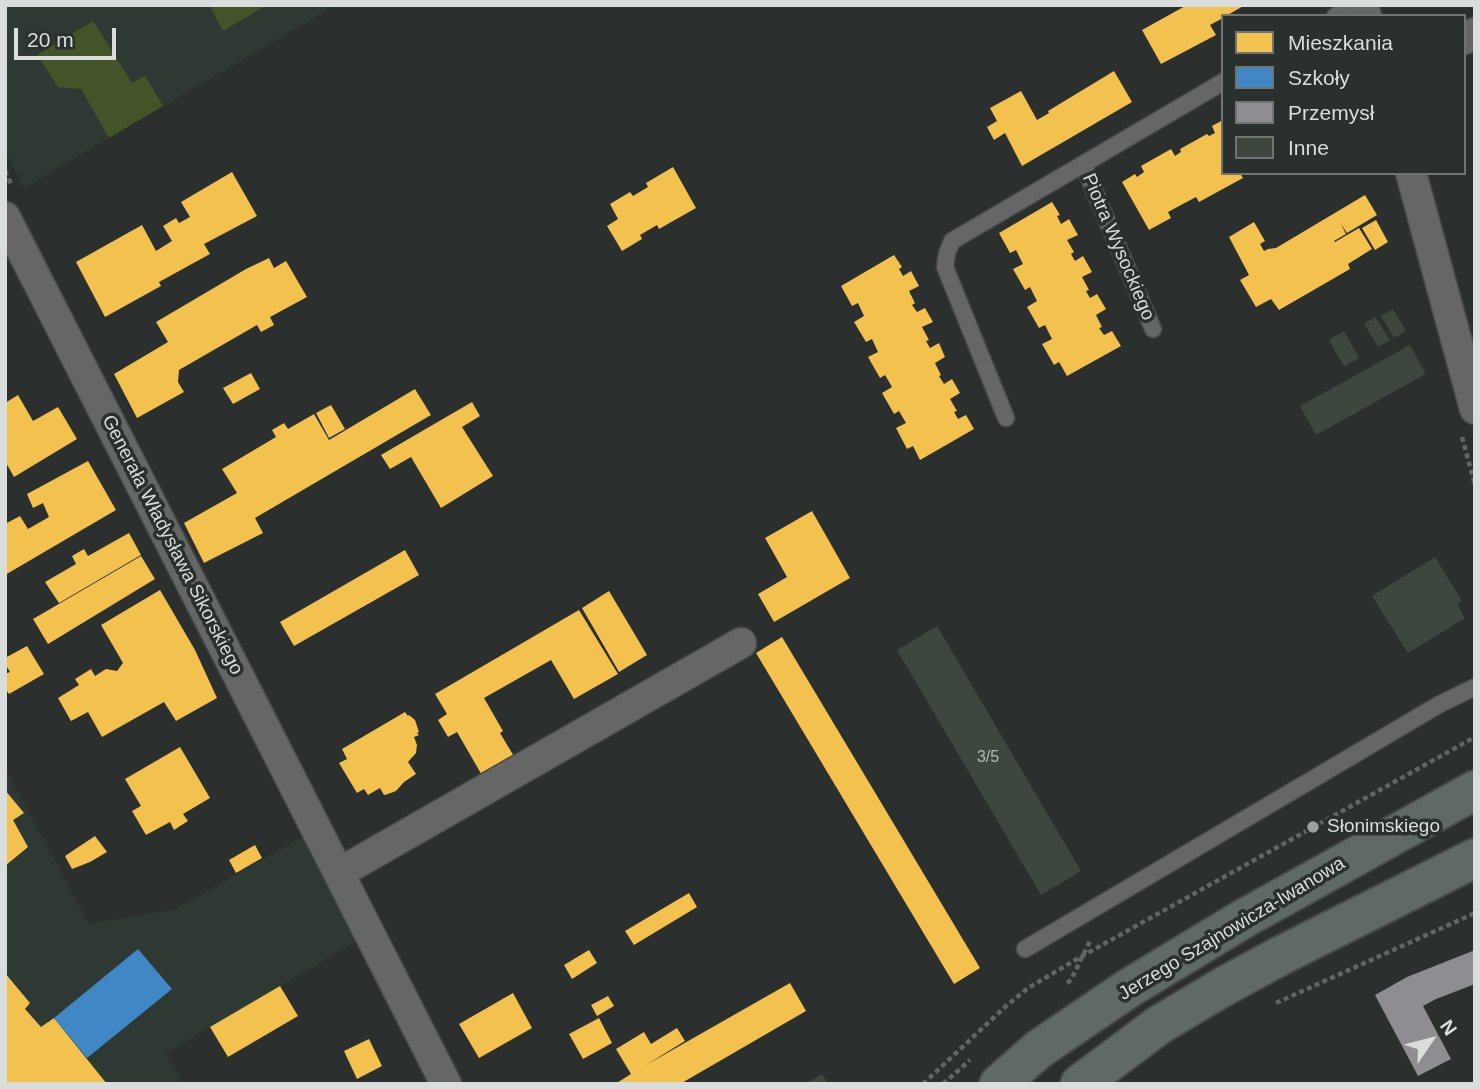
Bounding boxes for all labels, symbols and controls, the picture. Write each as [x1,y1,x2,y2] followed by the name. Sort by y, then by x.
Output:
[18,14,119,58] scale bar
[1221,14,1466,175] legend
[27,28,74,51] text: 20 m
[1288,31,1393,54] text: Mieszkania
[1288,66,1350,89] text: Szkoły
[1288,101,1374,124] text: Przemysł
[1288,136,1329,159] text: Inne
[1077,170,1159,324] street label: Piotra Wysockiego
[96,411,248,679] street label: Generała Władysława Sikorskiego
[977,748,999,768] house number: 3/5
[1327,816,1440,838] place label: Słonimskiego
[1305,819,1321,835] marker: Słonimskiego
[1115,852,1349,1006] street label: Jerzego Szajnowicza-Iwanowa
[1396,1005,1466,1075] north arrow
[1436,1016,1461,1039] text: N

